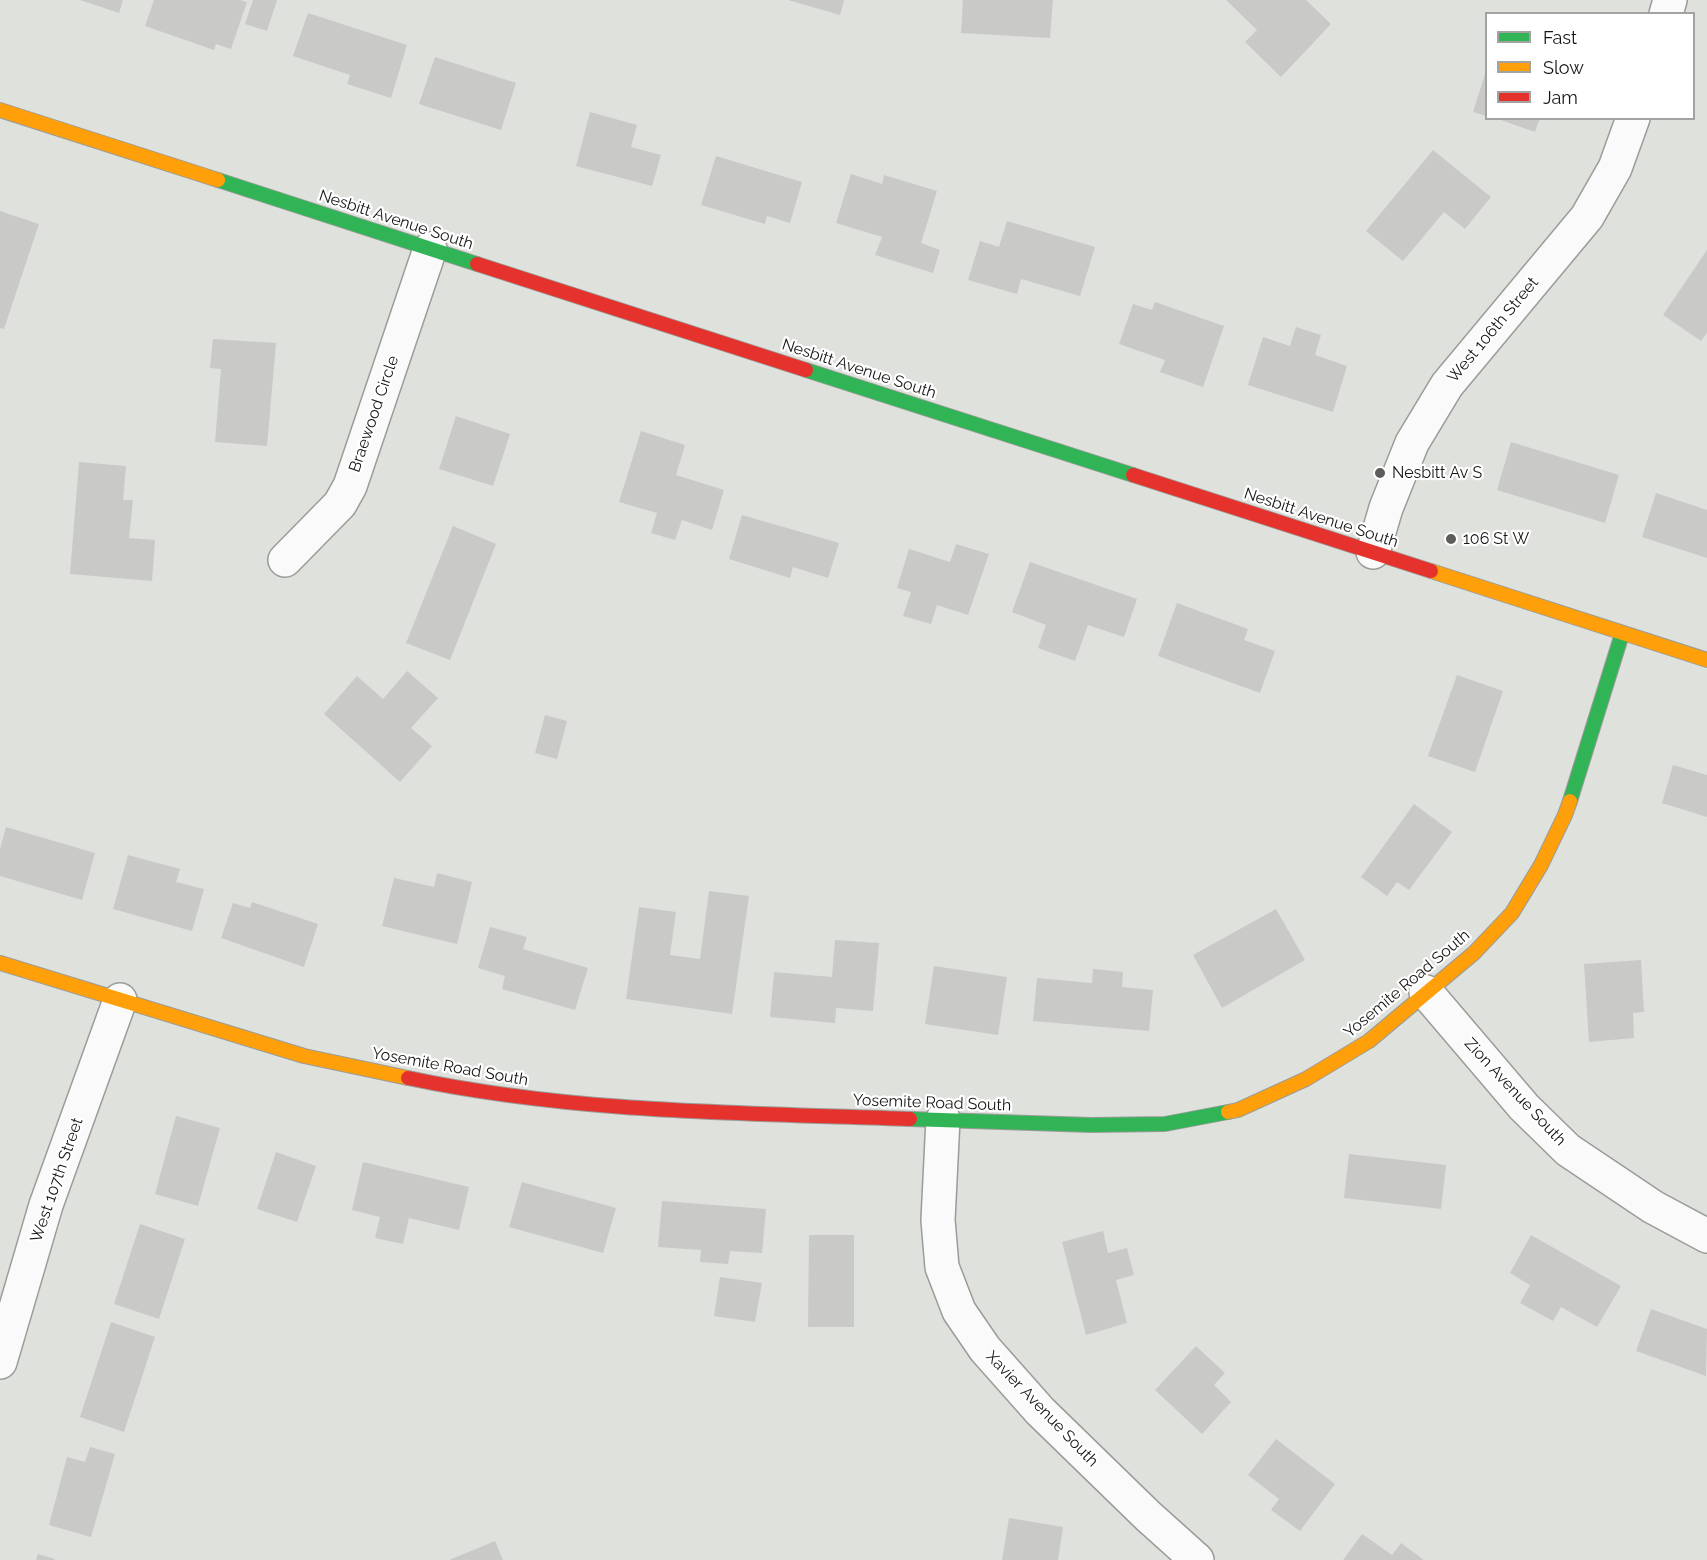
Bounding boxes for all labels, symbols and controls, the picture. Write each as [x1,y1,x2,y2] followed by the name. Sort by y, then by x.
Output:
[1485,12,1695,120] legend
[1543,27,1577,48] text: Fast
[1543,57,1584,78] text: Slow
[1543,87,1578,108] text: Jam
[316,186,476,254] street label: Nesbitt Avenue South
[1443,273,1543,387] street label: West 106th Street
[779,335,939,403] street label: Nesbitt Avenue South
[345,353,403,475] street label: Braewood Circle
[1392,463,1482,483] place label: Nesbitt Av S
[1373,466,1387,480] marker: Nesbitt Av S
[1241,484,1401,552] street label: Nesbitt Avenue South
[1463,529,1529,549] place label: 106 St W
[1444,532,1458,546] marker: 106 St W
[1340,926,1474,1042] street label: Yosemite Road South
[1460,1034,1570,1150] street label: Zion Avenue South
[370,1044,530,1090] street label: Yosemite Road South
[853,1091,1011,1115] street label: Yosemite Road South
[27,1115,87,1245] street label: West 107th Street
[982,1347,1102,1471] street label: Xavier Avenue South

